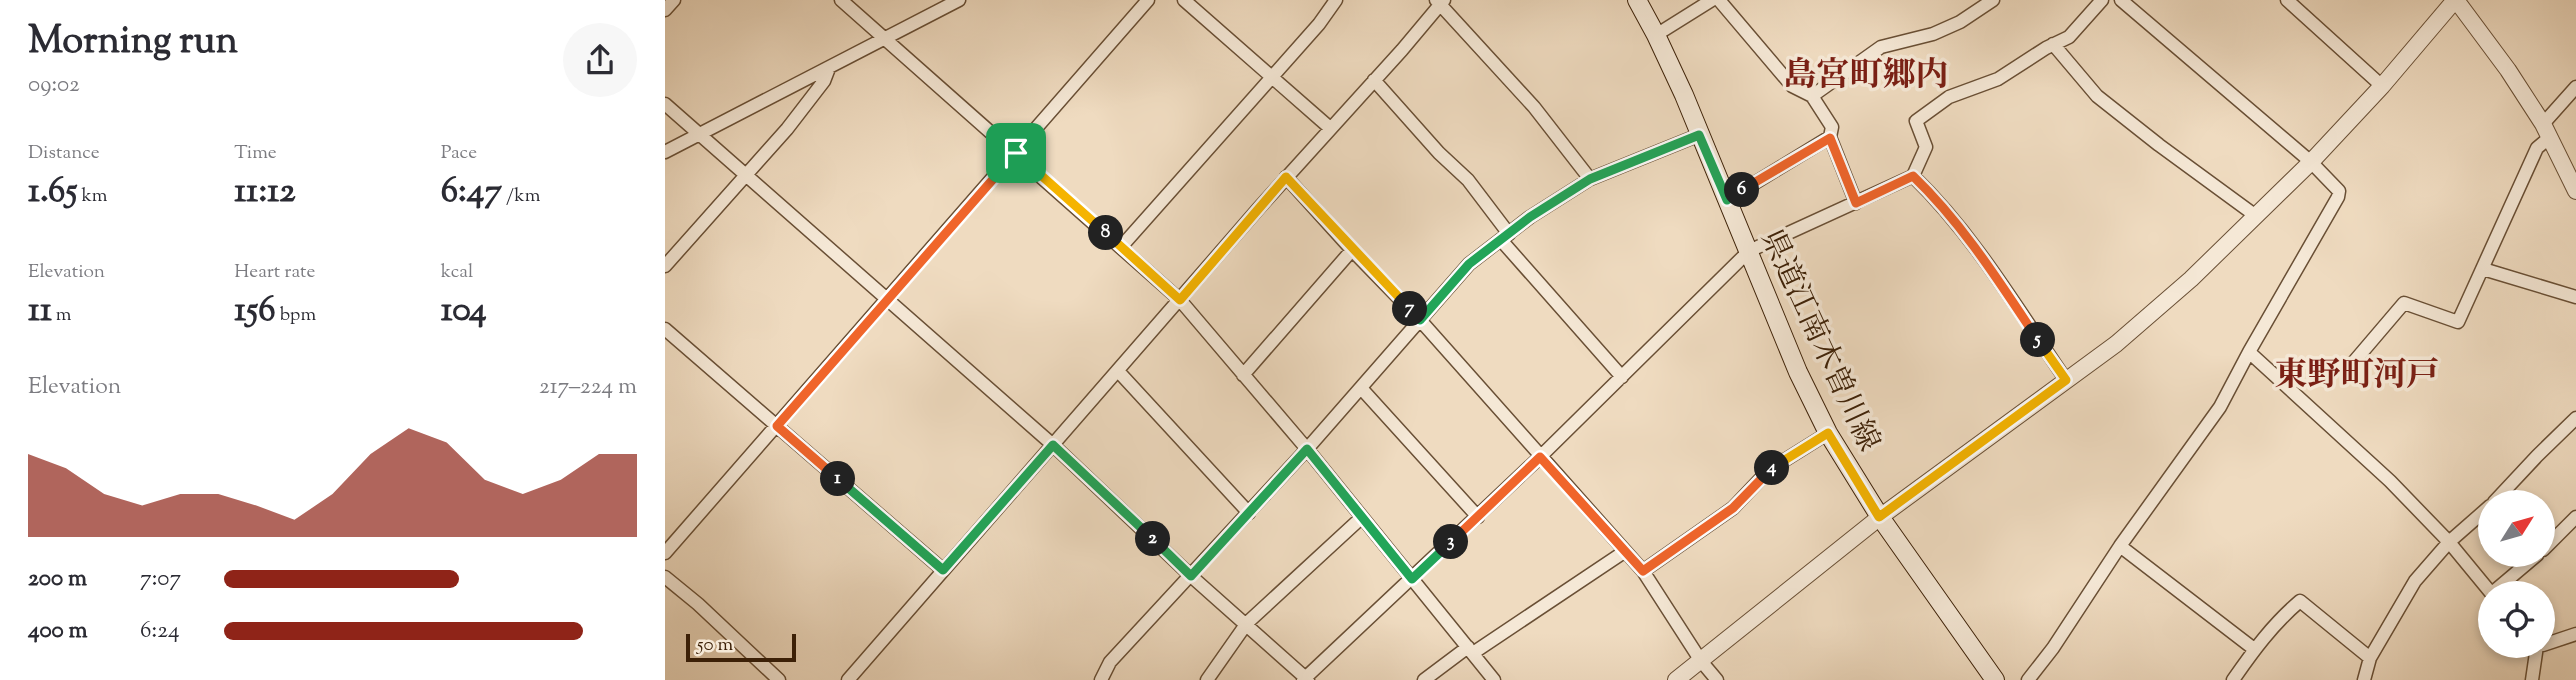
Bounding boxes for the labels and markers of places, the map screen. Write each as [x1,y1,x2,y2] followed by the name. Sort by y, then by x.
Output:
[986,123,1046,183] pin
[1725,172,1759,208] pin: 6
[1089,216,1123,250] pin: 8
[1393,292,1427,326] pin: 7
[2021,322,2055,358] pin: 5
[1755,450,1789,486] pin: 4
[821,462,855,496] pin: 1
[1135,522,1170,556] pin: 2
[1433,524,1469,560] pin: 3

